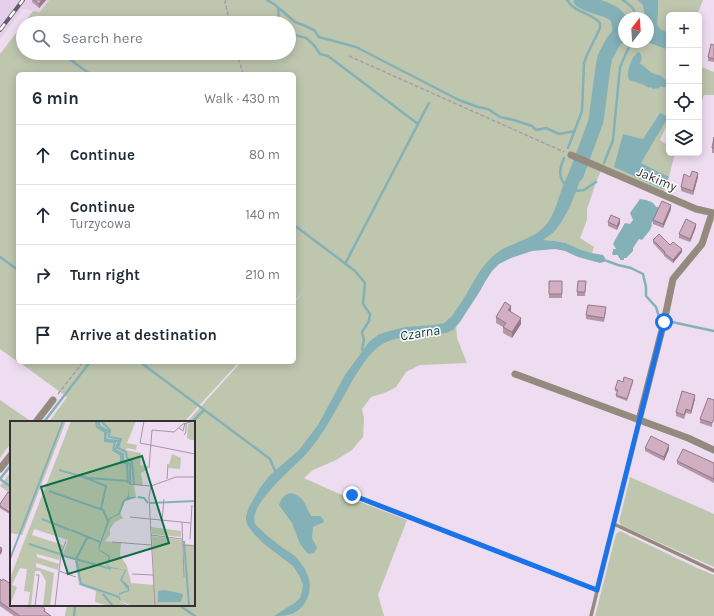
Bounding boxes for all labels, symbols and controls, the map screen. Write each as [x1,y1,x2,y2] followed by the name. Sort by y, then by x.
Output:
[618,12,654,48] north arrow
[666,12,702,156] map controls
[666,12,702,48] button: +
[16,16,296,60] search box
[30,27,52,49] icon: search
[62,29,143,47] text: Search here
[666,48,702,84] button: −
[666,84,702,120] button: locate
[32,88,79,108] text: 6 min
[204,91,280,106] text: Walk · 430 m
[666,120,702,156] button: layers
[32,144,54,166] icon: ahead
[70,146,135,164] text: Continue
[249,147,280,162] text: 80 m
[635,164,679,194] street label: Jakimy
[70,198,135,216] text: Continue
[32,204,54,226] icon: ahead
[245,207,280,222] text: 140 m
[70,216,131,231] text: Turzycowa
[32,264,54,286] icon: right
[70,266,140,284] text: Turn right
[245,267,280,282] text: 210 m
[655,313,673,331] route start
[399,321,441,345] water label: Czarna
[32,324,54,346] icon: arrive
[70,326,217,344] text: Arrive at destination
[10,421,195,606] inset map
[343,486,361,504] route end

